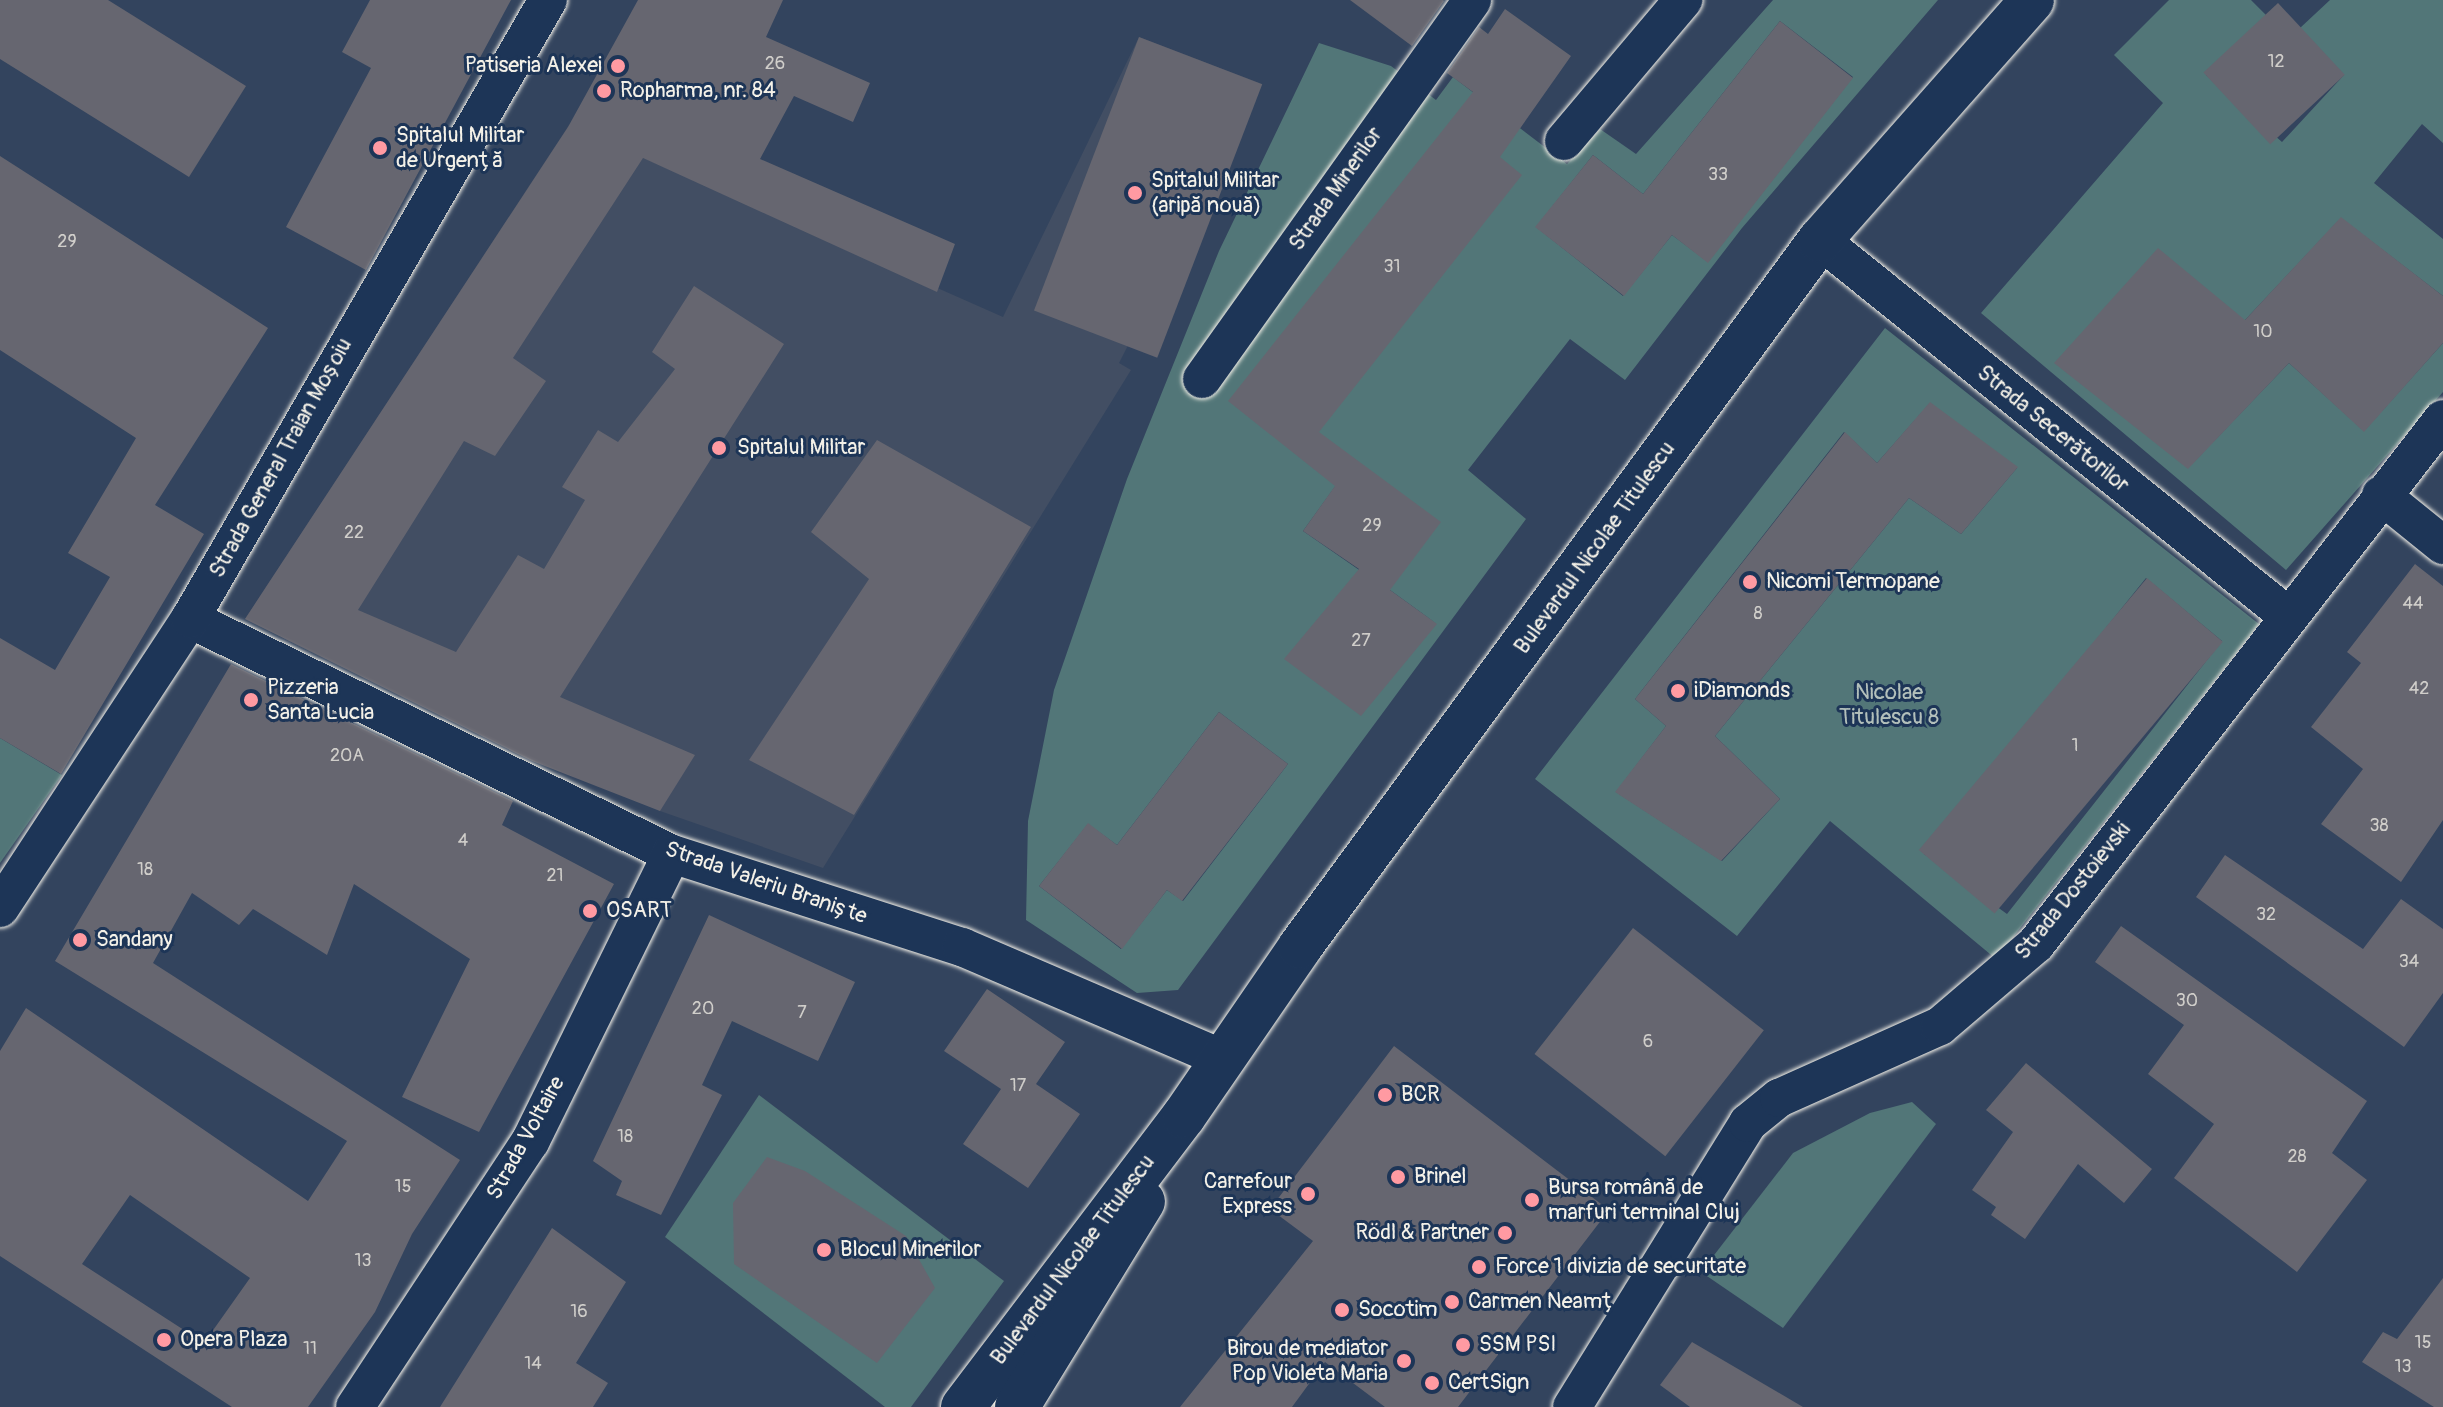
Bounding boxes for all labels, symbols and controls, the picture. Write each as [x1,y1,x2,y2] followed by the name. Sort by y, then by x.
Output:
[2267,51,2285,73] house number: 12
[465,53,602,79] place label: Patiseria Alexei
[765,53,785,75] house number: 26
[609,57,627,75] marker: Patiseria Alexei
[620,78,776,104] place label: Ropharma, nr. 84
[595,82,613,100] marker: Ropharma, nr. 84
[396,122,524,174] place label: Spitalul Militar de Urgență
[1284,122,1388,256] street label: Strada Minerilor
[371,139,389,157] marker: Spitalul Militar de Urgență
[1708,164,1728,186] house number: 33
[1151,167,1279,218] place label: Spitalul Militar (aripă nouă)
[1126,184,1144,202] marker: Spitalul Militar (aripă nouă)
[57,231,77,253] house number: 29
[1383,256,1401,278] house number: 31
[2253,321,2273,343] house number: 10
[204,334,358,582] street label: Strada General Traian Moșoiu
[1972,360,2134,498] street label: Strada Secerătorilor
[737,435,865,461] place label: Spitalul Militar
[708,437,730,459] marker: Spitalul Militar
[1509,437,1681,659] street label: Bulevardul Nicolae Titulescu
[1362,515,1382,537] house number: 29
[344,522,364,544] house number: 22
[1766,569,1940,595] place label: Nicomi Termopane
[1741,573,1759,591] marker: Nicomi Termopane
[2403,593,2423,615] house number: 44
[1753,603,1763,625] house number: 8
[1351,630,1371,652] house number: 27
[267,674,374,726] place label: Pizzeria Santa Lucia
[1694,678,1790,704] place label: iDiamonds
[2409,678,2429,700] house number: 42
[1839,679,1939,730] park label: Nicolae Titulescu 8
[1669,682,1687,700] marker: iDiamonds
[242,691,260,709] marker: Pizzeria Santa Lucia
[2071,735,2079,757] house number: 1
[330,745,364,767] house number: 20A
[2369,815,2389,837] house number: 38
[2009,817,2137,965] street label: Strada Dostoievski
[458,830,468,852] house number: 4
[662,836,870,930] street label: Strada Valeriu Braniște
[137,859,153,881] house number: 18
[546,865,564,887] house number: 21
[606,898,672,924] place label: OSART
[581,902,599,920] marker: OSART
[2256,904,2276,926] house number: 32
[96,927,173,953] place label: Sandany
[71,931,89,949] marker: Sandany
[2399,951,2419,973] house number: 34
[2176,990,2198,1012] house number: 30
[692,998,714,1020] house number: 20
[797,1002,807,1024] house number: 7
[1643,1031,1653,1053] house number: 6
[481,1072,571,1204] street label: Strada Voltaire
[1010,1075,1026,1097] house number: 17
[1401,1082,1440,1108] place label: BCR
[1376,1086,1394,1104] marker: BCR
[617,1126,633,1148] house number: 18
[2287,1146,2307,1168] house number: 28
[985,1150,1161,1370] street label: Bulevardul Nicolae Titulescu
[1414,1164,1467,1190] place label: Brinel
[1204,1168,1292,1220] place label: Carrefour Express
[1389,1168,1407,1186] marker: Brinel
[1548,1174,1740,1226] place label: Bursa română de marfuri terminal Cluj
[395,1176,411,1198] house number: 15
[1299,1185,1317,1203] marker: Carrefour Express
[1523,1191,1541,1209] marker: Bursa română de marfuri terminal Cluj
[1356,1220,1489,1246] place label: Rödl & Partner
[1496,1224,1514,1242] marker: Rödl & Partner
[840,1237,981,1263] place label: Blocul Minerilor
[815,1241,833,1259] marker: Blocul Minerilor
[354,1250,372,1272] house number: 13
[1495,1254,1746,1280] place label: Force 1 divizia de securitate
[1470,1258,1488,1276] marker: Force 1 divizia de securitate
[1468,1289,1616,1315] place label: Carmen Neamț
[1443,1293,1461,1311] marker: Carmen Neamț
[1358,1297,1437,1323] place label: Socotim
[570,1301,588,1323] house number: 16
[1333,1301,1351,1319] marker: Socotim
[180,1327,287,1353] place label: Opera Plaza
[155,1331,173,1349] marker: Opera Plaza
[1479,1332,1556,1358] place label: SSM PSI
[2415,1332,2431,1354] house number: 15
[1227,1335,1388,1386] place label: Birou de mediator Pop Violeta Maria
[1454,1336,1472,1354] marker: SSM PSI
[303,1338,317,1360] house number: 11
[1395,1352,1413,1370] marker: Birou de mediator Pop Violeta Maria
[524,1353,542,1375] house number: 14
[2394,1356,2412,1378] house number: 13
[1448,1370,1529,1396] place label: CertSign
[1423,1374,1441,1392] marker: CertSign

